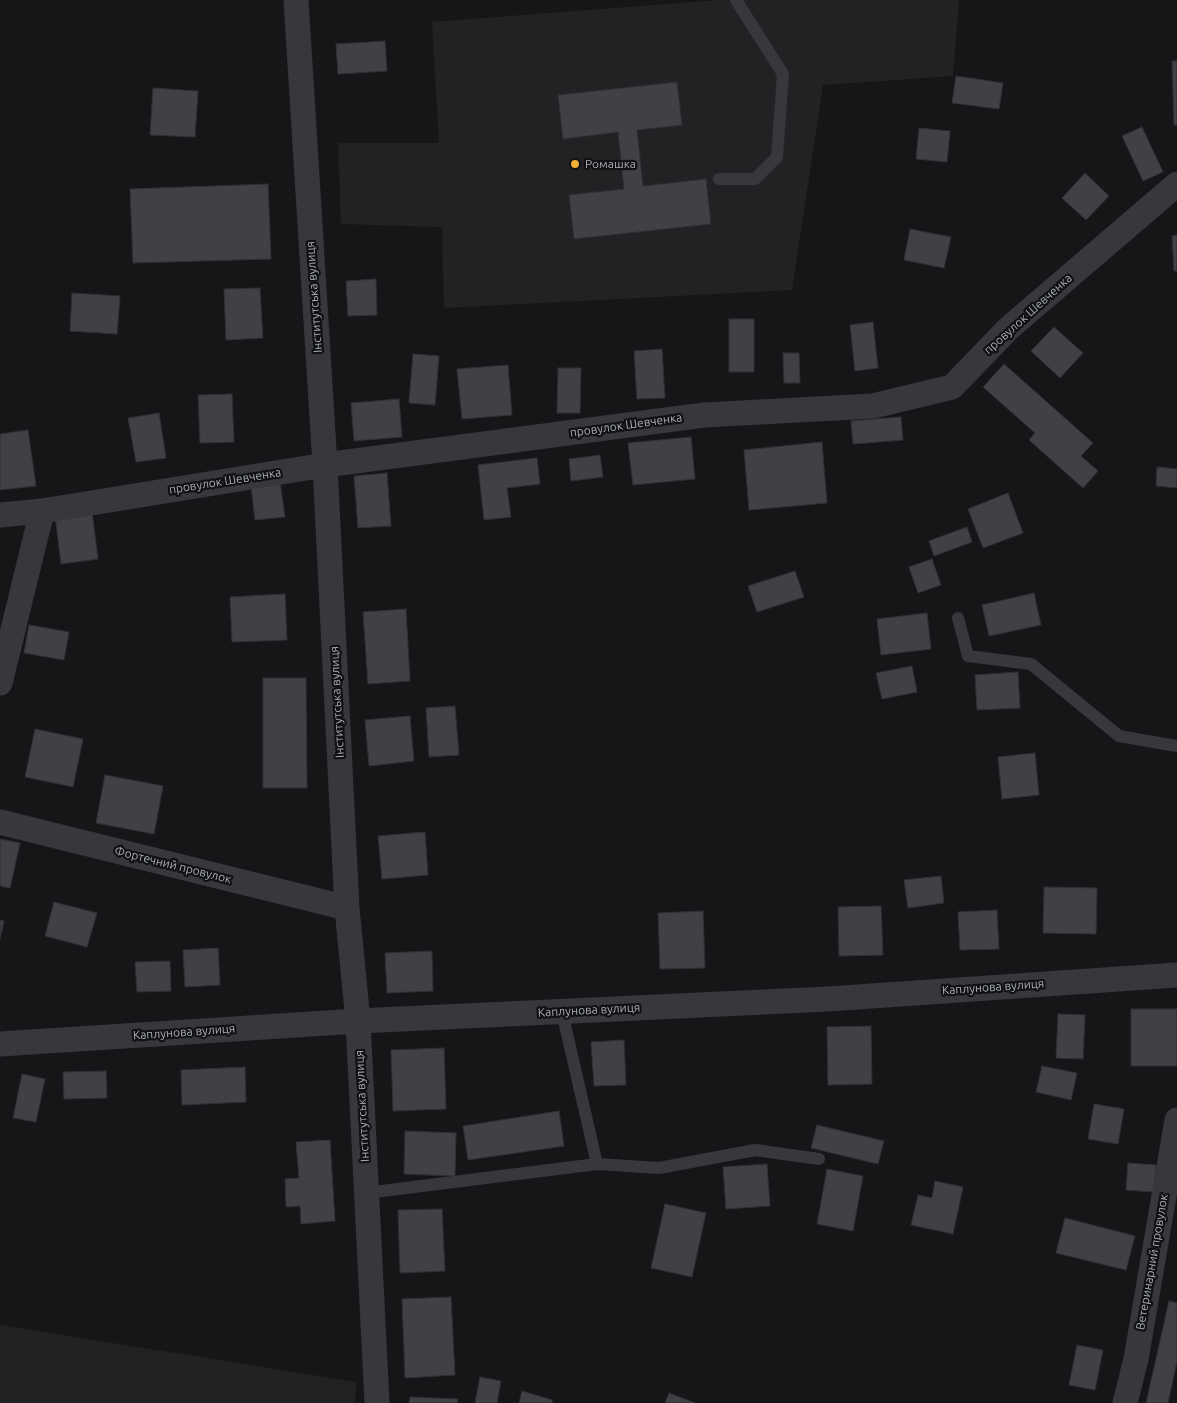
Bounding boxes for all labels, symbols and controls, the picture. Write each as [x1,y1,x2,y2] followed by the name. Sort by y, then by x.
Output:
[585,157,636,171] place label: Ромашка
[569,158,581,170] marker: Ромашка
[303,241,325,353] street label: Інститутська вулиця
[981,271,1075,357] street label: провулок Шевченка
[569,410,683,440] street label: провулок Шевченка
[168,465,282,497] street label: провулок Шевченка
[327,646,347,758] street label: Інститутська вулиця
[113,844,233,886] street label: Фортечний провулок
[941,976,1045,998] street label: Каплунова вулиця
[537,1000,641,1020] street label: Каплунова вулиця
[132,1021,236,1043] street label: Каплунова вулиця
[352,1050,372,1162] street label: Інститутська вулиця
[1133,1193,1171,1331] street label: Ветеринарний провулок

